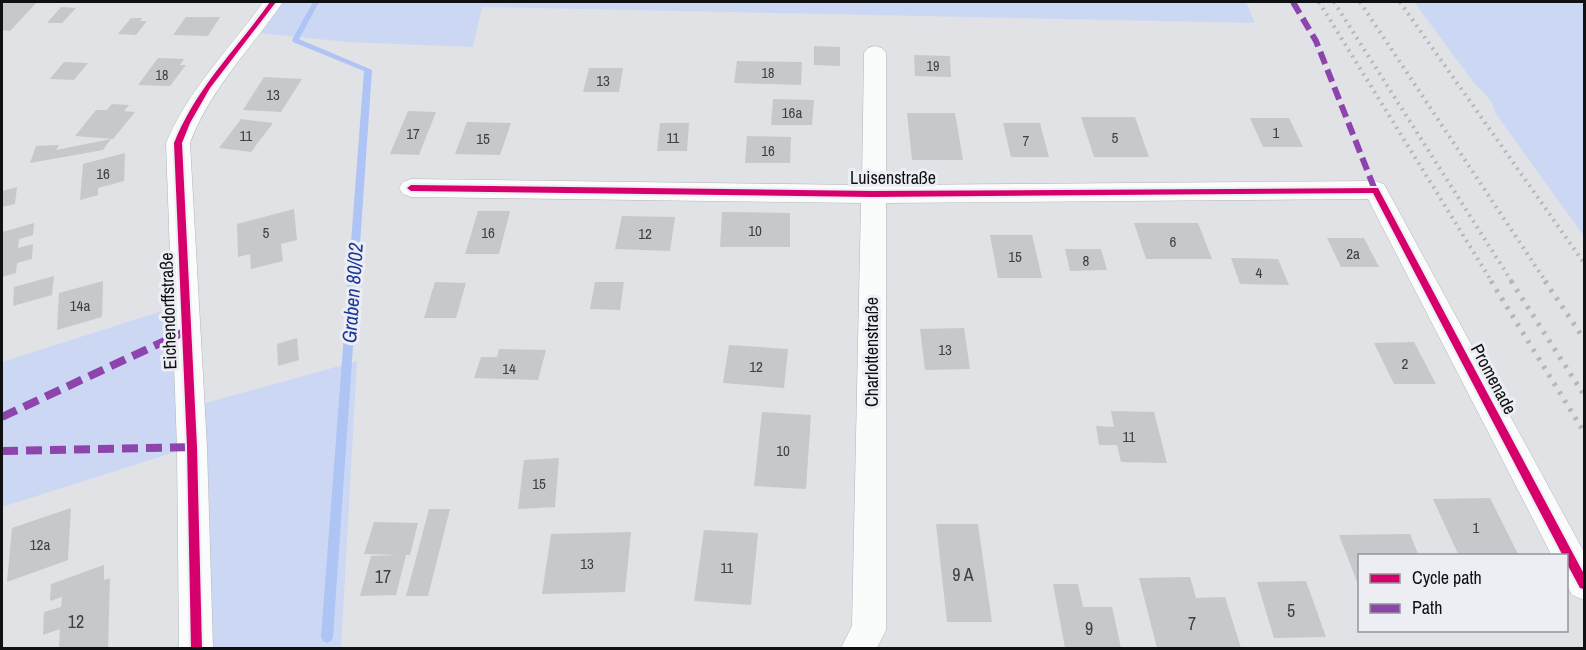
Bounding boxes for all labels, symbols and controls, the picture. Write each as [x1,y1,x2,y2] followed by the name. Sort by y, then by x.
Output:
[927,57,939,75] house number: 19
[762,64,774,82] house number: 18
[156,66,168,84] house number: 18
[596,70,610,91] house number: 13
[266,84,280,105] house number: 13
[782,102,802,123] house number: 16a
[1273,122,1280,143] house number: 1
[406,123,420,144] house number: 17
[240,125,253,146] house number: 11
[667,127,680,148] house number: 11
[1112,127,1119,148] house number: 5
[476,128,490,149] house number: 15
[1023,130,1030,151] house number: 7
[761,140,775,161] house number: 16
[96,163,110,184] house number: 16
[850,165,936,190] street label: Luisenstraße
[748,220,762,241] house number: 10
[263,222,270,243] house number: 5
[481,222,495,243] house number: 16
[638,223,652,244] house number: 12
[1170,231,1177,252] house number: 6
[335,241,369,344] water label: Graben 80/02
[1346,243,1360,264] house number: 2a
[1008,246,1022,267] house number: 15
[1083,250,1090,271] house number: 8
[153,252,183,370] street label: Eichendorffstraße
[1256,262,1263,283] house number: 4
[70,295,90,316] house number: 14a
[859,297,884,407] street label: Charlottenstraße
[938,339,952,360] house number: 13
[1465,339,1523,419] street label: Promenade
[1402,353,1409,374] house number: 2
[749,356,763,377] house number: 12
[502,358,516,379] house number: 14
[1123,426,1136,447] house number: 11
[776,440,790,461] house number: 10
[532,473,546,494] house number: 15
[1473,517,1480,538] house number: 1
[30,534,50,555] house number: 12a
[580,553,594,574] house number: 13
[1358,554,1568,632] legend
[721,557,734,578] house number: 11
[952,562,974,587] house number: 9 A
[375,564,391,589] house number: 17
[1412,565,1482,590] text: Cycle path
[1412,595,1442,620] text: Path
[1287,598,1295,623] house number: 5
[68,609,84,634] house number: 12
[1188,611,1196,636] house number: 7
[1085,616,1093,641] house number: 9

